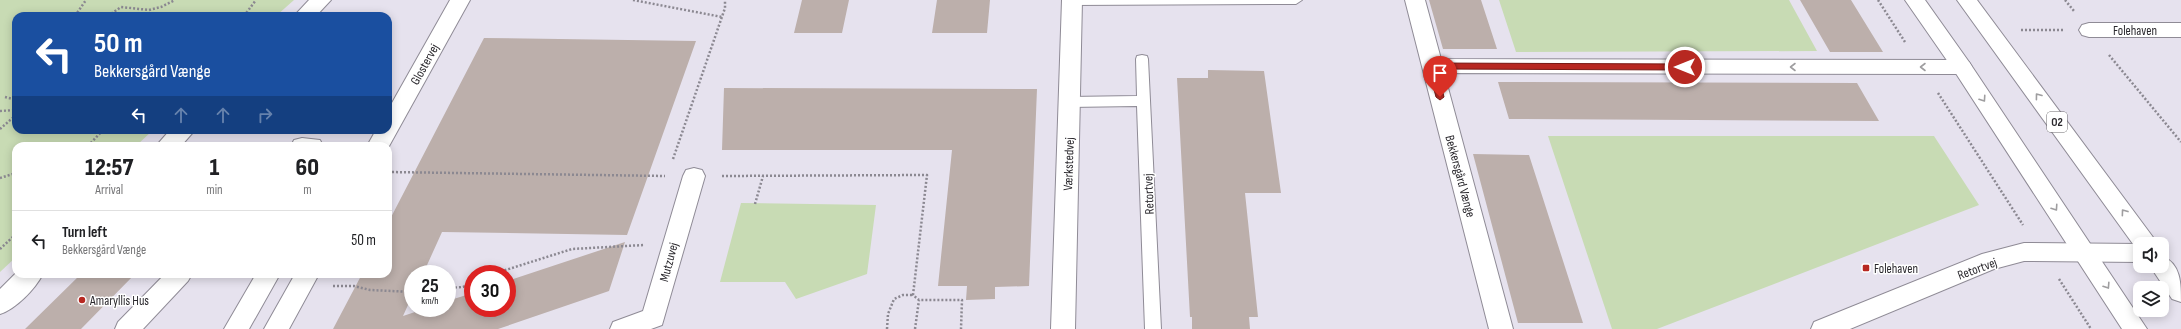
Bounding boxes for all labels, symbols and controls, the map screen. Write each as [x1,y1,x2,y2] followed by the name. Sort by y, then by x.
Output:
[2113,23,2157,39] street label: Folehaven
[94,27,143,60] text: 50 m
[28,28,80,80] icon: left
[407,41,443,88] street label: Glostervej
[1664,46,1706,88] position arrow
[1423,56,1457,97] pin
[94,61,211,82] text: Bekkersgård Vænge
[1429,62,1451,84] icon: arrive
[1790,63,1796,71] one-way arrow
[1920,63,1926,71] one-way arrow
[2036,94,2043,101] one-way arrow
[1978,95,1985,102] one-way arrow
[128,104,150,126] icon: left
[170,104,192,126] icon: ahead
[212,104,234,126] icon: ahead
[254,104,276,126] icon: right
[2047,112,2067,132] road number: O2
[1441,133,1479,219] street label: Bekkersgård Vænge
[1060,137,1078,191] street label: Værkstedvej
[85,153,133,182] text: 12:57
[210,153,219,182] text: 1
[296,153,319,182] text: 60
[1140,173,1158,215] street label: Retortvej
[95,182,123,198] text: Arrival
[206,182,223,198] text: min
[303,182,311,198] text: m
[2051,203,2058,210] one-way arrow
[2121,210,2128,217] one-way arrow
[62,223,107,242] text: Turn left
[28,230,50,252] icon: left
[351,231,376,250] text: 50 m
[2133,237,2169,317] map controls
[2133,237,2169,273] button: sound
[656,241,682,284] street label: Mutzuvej
[62,242,146,258] text: Bekkersgård Vænge
[1956,254,1999,283] street label: Retortvej
[1874,261,1918,277] place label: Folehaven
[1861,263,1871,273] marker: Folehaven
[464,265,516,317] speed limit sign: 30
[421,274,439,298] text: 25
[2133,281,2169,317] button: layers
[2102,282,2110,289] one-way arrow
[89,293,149,309] place label: Amaryllis Hus
[77,295,87,305] marker: Amaryllis Hus
[421,295,439,307] text: km/h

